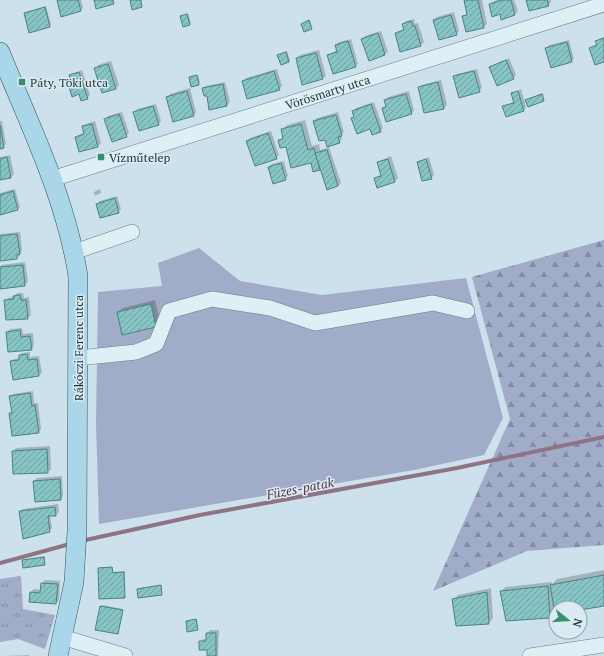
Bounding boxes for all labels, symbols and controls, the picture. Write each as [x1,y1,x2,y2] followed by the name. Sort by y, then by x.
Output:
[283,71,372,112] street label: Vörösmarty utca
[30,75,108,90] place label: Páty, Töki utca
[17,77,27,87] marker: Páty, Töki utca
[109,150,171,165] place label: Vízműtelep
[96,152,106,162] marker: Vízműtelep
[71,295,86,401] street label: Rákóczi Ferenc utca
[264,473,336,504] water label: Füzes-patak
[548,600,588,640] north arrow
[569,617,585,630] text: N

